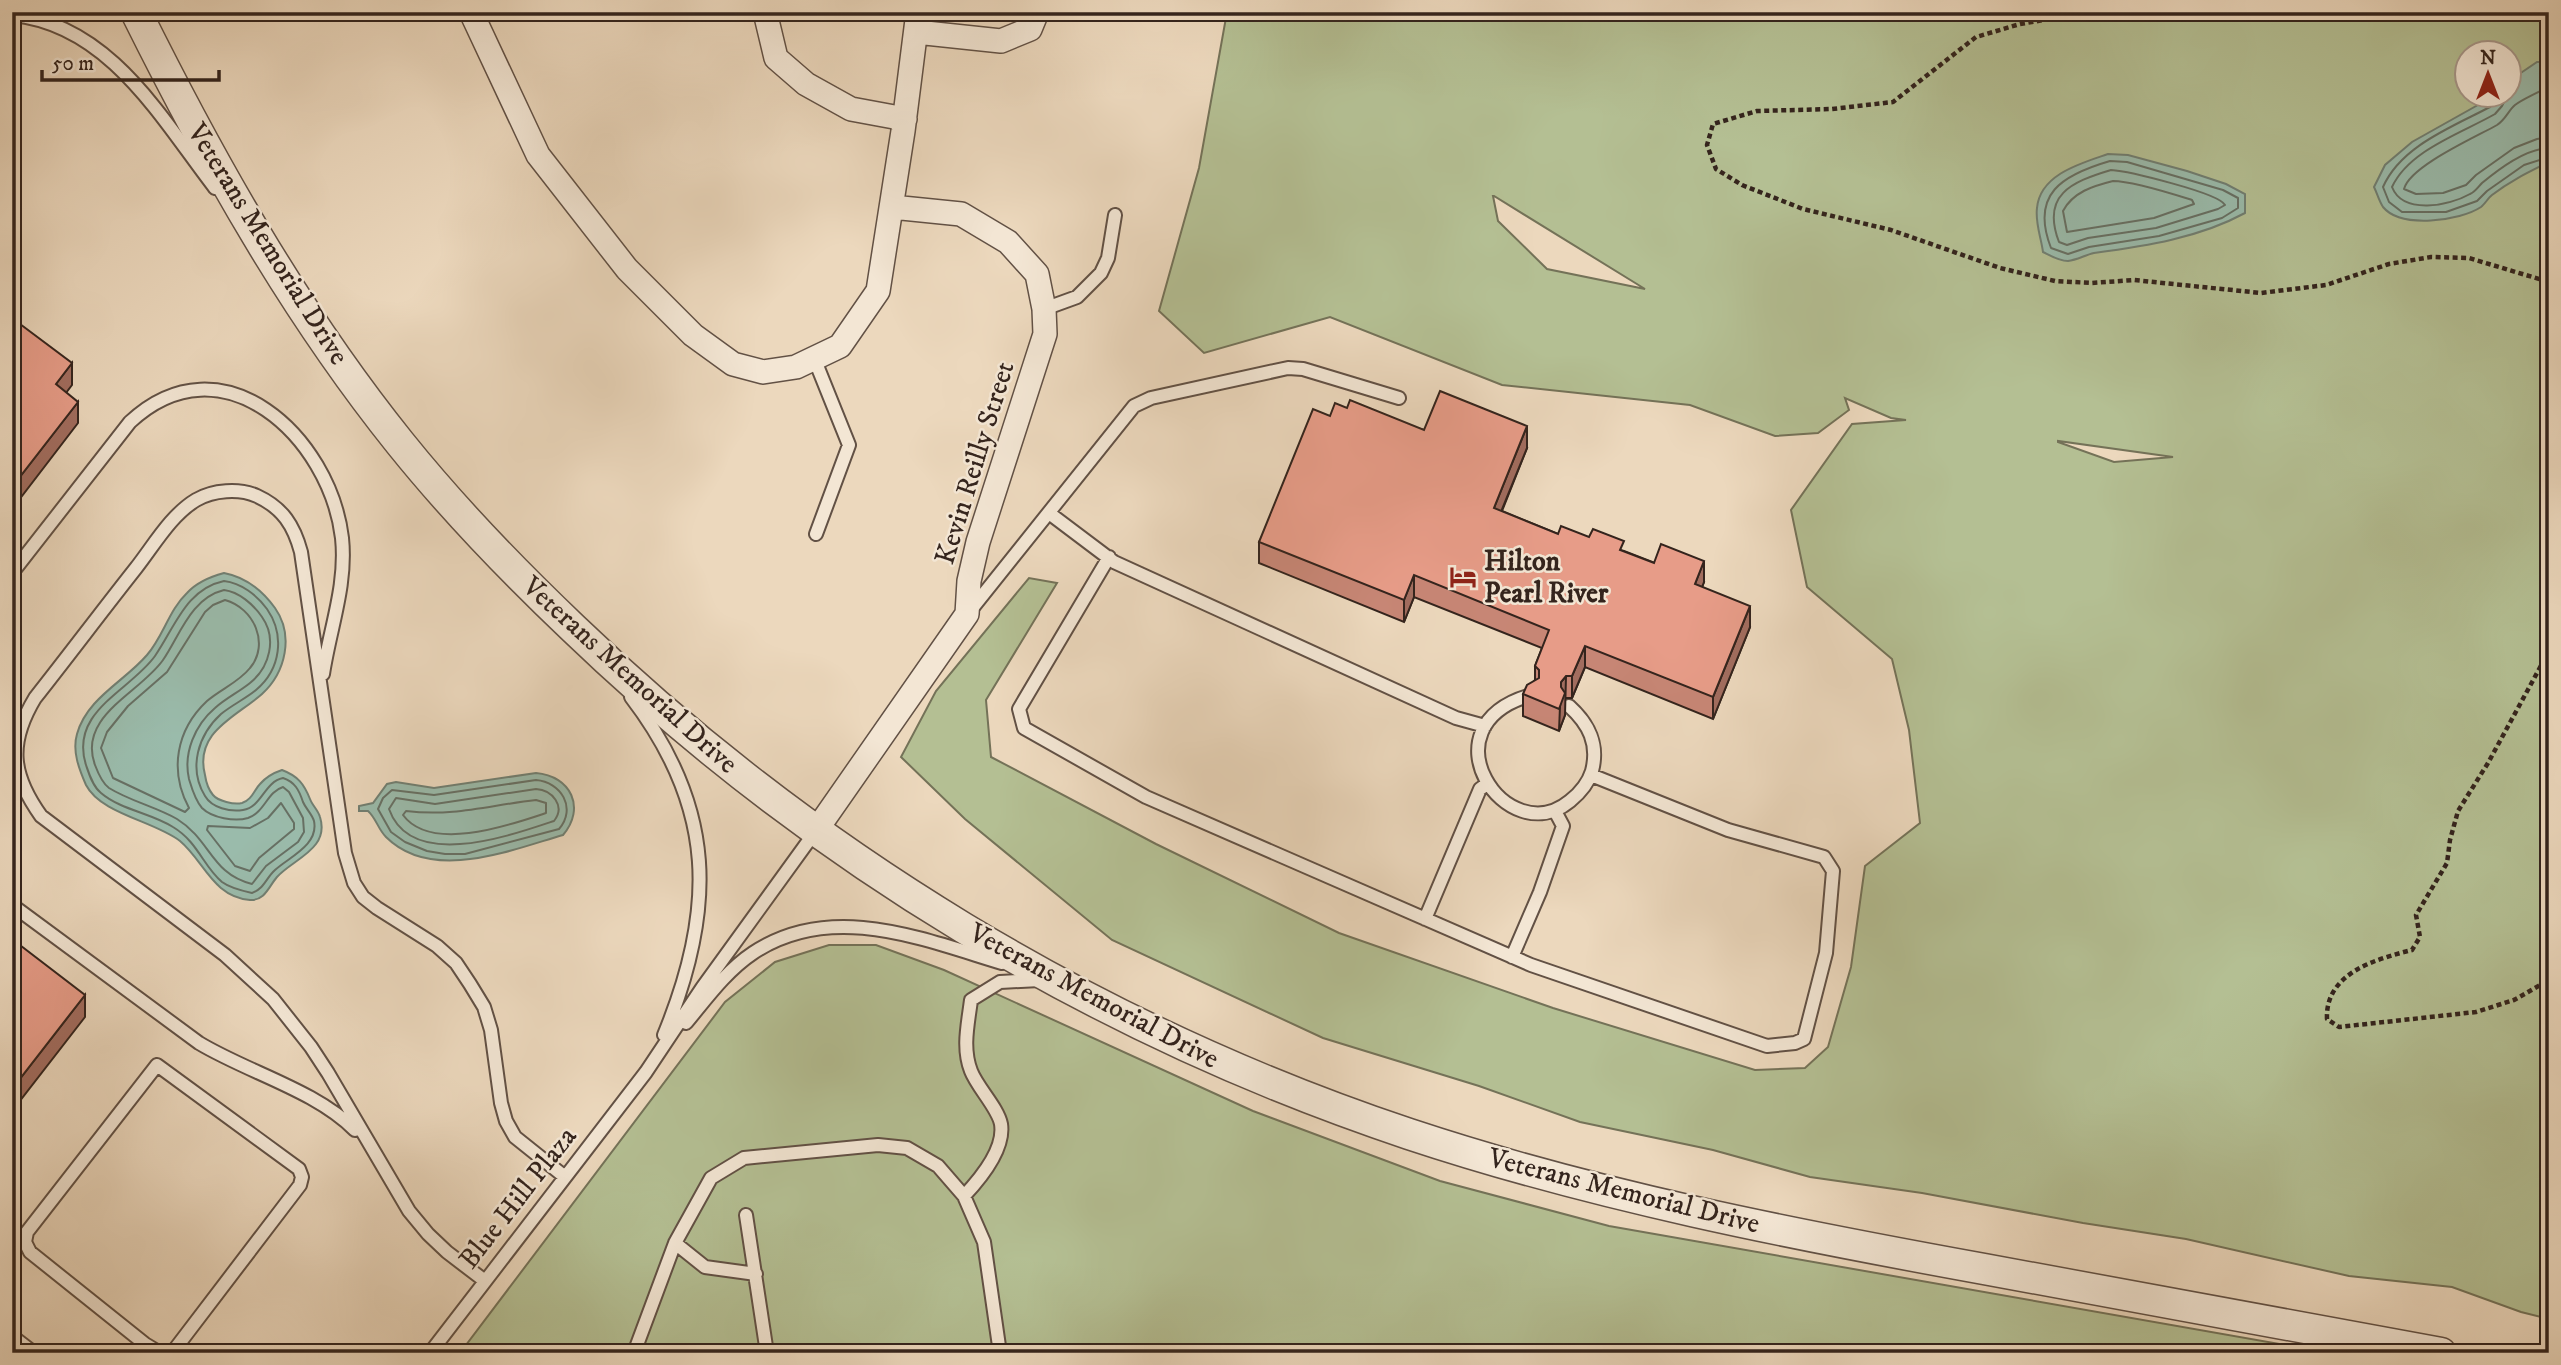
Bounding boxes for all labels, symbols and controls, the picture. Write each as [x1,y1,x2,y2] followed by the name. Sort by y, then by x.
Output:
[42,38,219,82] scale bar
[2452,38,2522,108] north arrow
[2480,47,2496,70] text: N
[52,51,94,77] text: 50 m
[179,116,357,371] street label: Veterans Memorial Drive
[928,357,1023,569] street label: Kevin Reilly Street
[1484,544,1609,611] place label: Hilton Pearl River
[1448,562,1478,592] hotel icon: Hilton Pearl River
[514,568,745,781] street label: Veterans Memorial Drive
[962,915,1225,1077] street label: Veterans Memorial Drive
[452,1120,585,1276] street label: Blue Hill Plaza
[1484,1140,1763,1242] street label: Veterans Memorial Drive

